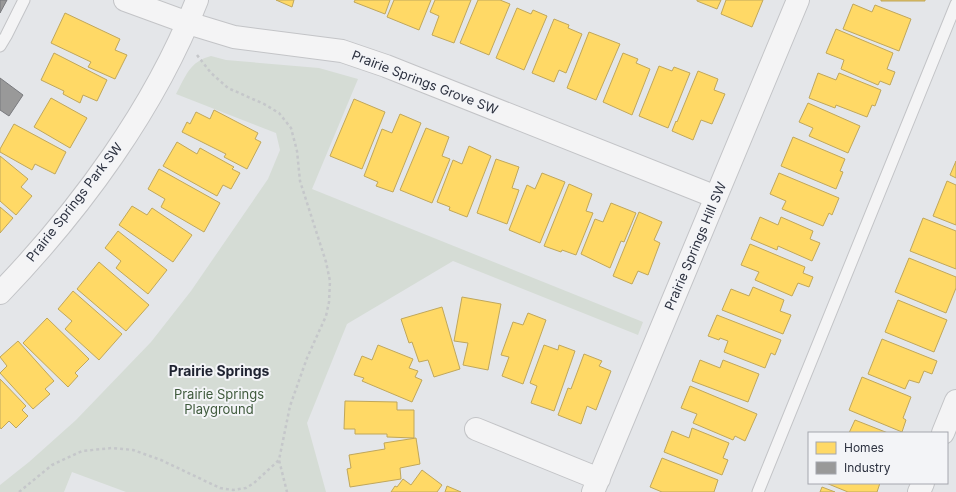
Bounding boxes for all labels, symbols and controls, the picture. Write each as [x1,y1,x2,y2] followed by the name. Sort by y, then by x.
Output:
[350,47,500,117] street label: Prairie Springs Grove SW
[23,139,126,265] street label: Prairie Springs Park SW
[661,179,729,313] street label: Prairie Springs Hill SW
[169,362,270,379] district label: Prairie Springs
[174,386,264,417] park label: Prairie Springs Playground
[808,432,948,484] legend
[844,440,884,455] text: Homes
[844,460,891,475] text: Industry

